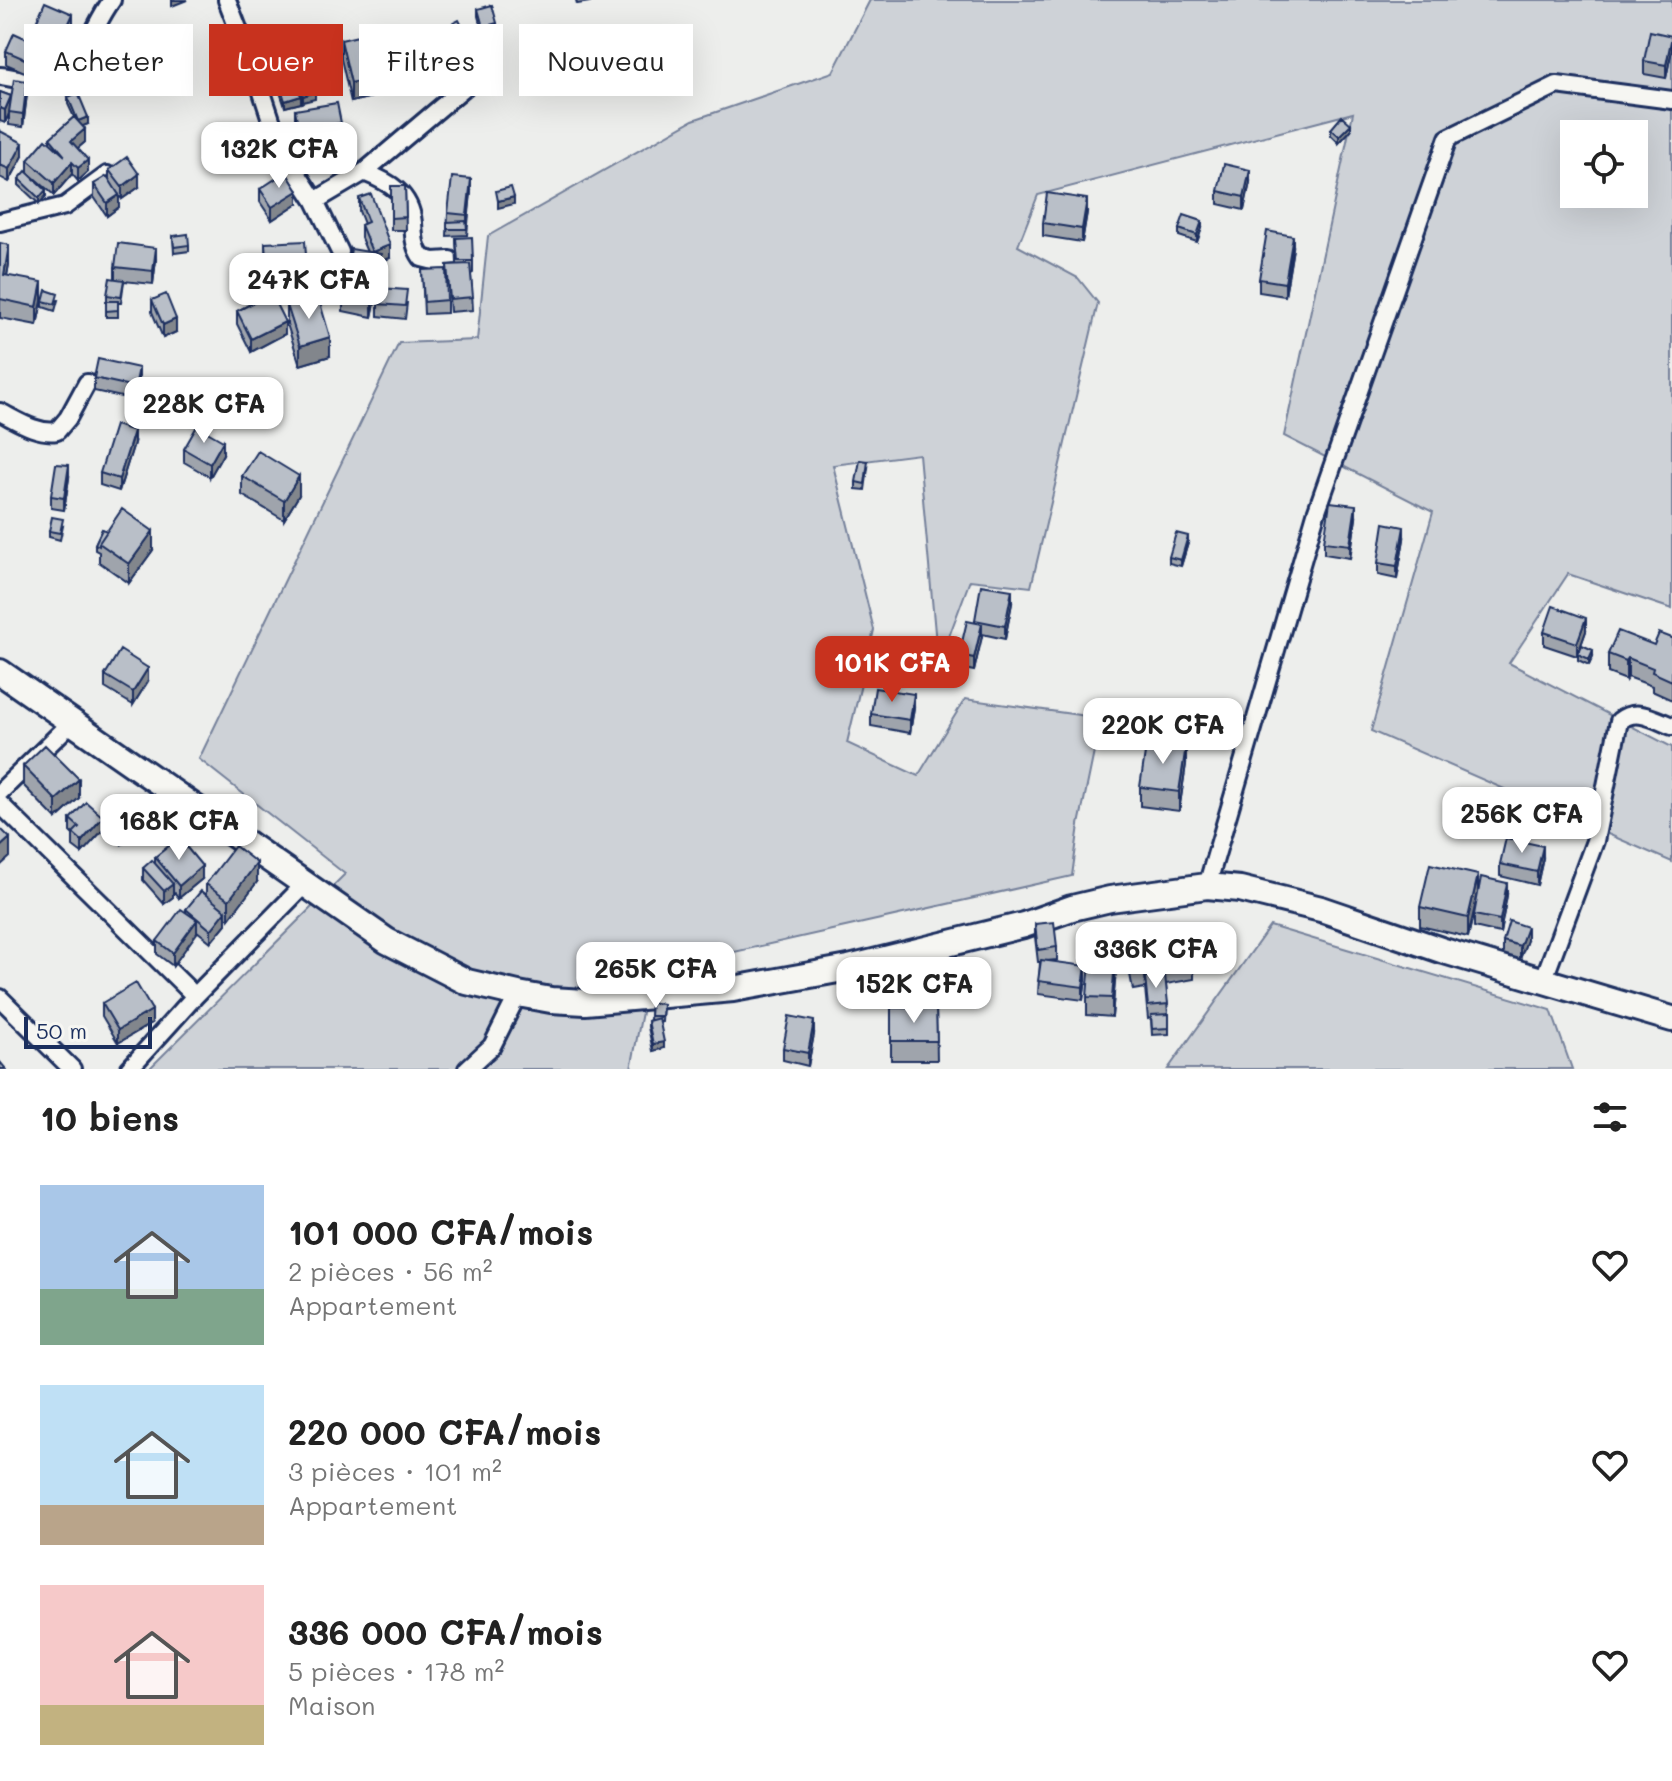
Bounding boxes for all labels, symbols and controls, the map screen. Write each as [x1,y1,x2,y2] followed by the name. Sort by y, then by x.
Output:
[24,24,193,96] chip: Acheter
[209,24,343,96] chip: Louer
[359,24,503,96] chip: Filtres
[519,24,693,96] chip: Nouveau
[1560,120,1648,208] map controls
[1560,120,1648,208] button: locate
[196,122,362,190] pin: 132K CFA
[219,131,339,165] text: 132K CFA
[226,253,392,321] pin: 247K CFA
[247,262,371,296] text: 247K CFA
[121,377,287,445] pin: 228K CFA
[142,386,266,420] text: 228K CFA
[809,636,975,704] pin: 101K CFA
[833,645,951,679] text: 101K CFA
[1080,698,1246,766] pin: 220K CFA
[1101,707,1225,741] text: 220K CFA
[1439,787,1605,855] pin: 256K CFA
[96,794,262,862] pin: 168K CFA
[1460,796,1584,830] text: 256K CFA
[118,803,240,837] text: 168K CFA
[1073,922,1239,990] pin: 336K CFA
[1094,931,1218,965] text: 336K CFA
[573,942,739,1010] pin: 265K CFA
[594,951,718,985] text: 265K CFA
[831,957,997,1025] pin: 152K CFA
[854,966,974,1000] text: 152K CFA
[24,1013,152,1049] scale bar
[36,1016,87,1045] text: 50 m
[40,1095,179,1140] text: 10 biens
[1588,1095,1632,1139] icon: filters
[288,1209,594,1254] text: 101 000 CFA/mois
[104,1217,200,1313] icon: home
[1588,1243,1632,1287] icon: heart
[288,1254,493,1288] text: 2 pièces · 56 m²
[288,1288,458,1322] text: Appartement
[288,1409,601,1454] text: 220 000 CFA/mois
[104,1417,200,1513] icon: home
[1588,1443,1632,1487] icon: heart
[288,1454,502,1488] text: 3 pièces · 101 m²
[288,1488,458,1522] text: Appartement
[288,1609,603,1654] text: 336 000 CFA/mois
[104,1617,200,1713] icon: home
[1588,1643,1632,1687] icon: heart
[288,1654,504,1688] text: 5 pièces · 178 m²
[288,1688,375,1722] text: Maison

